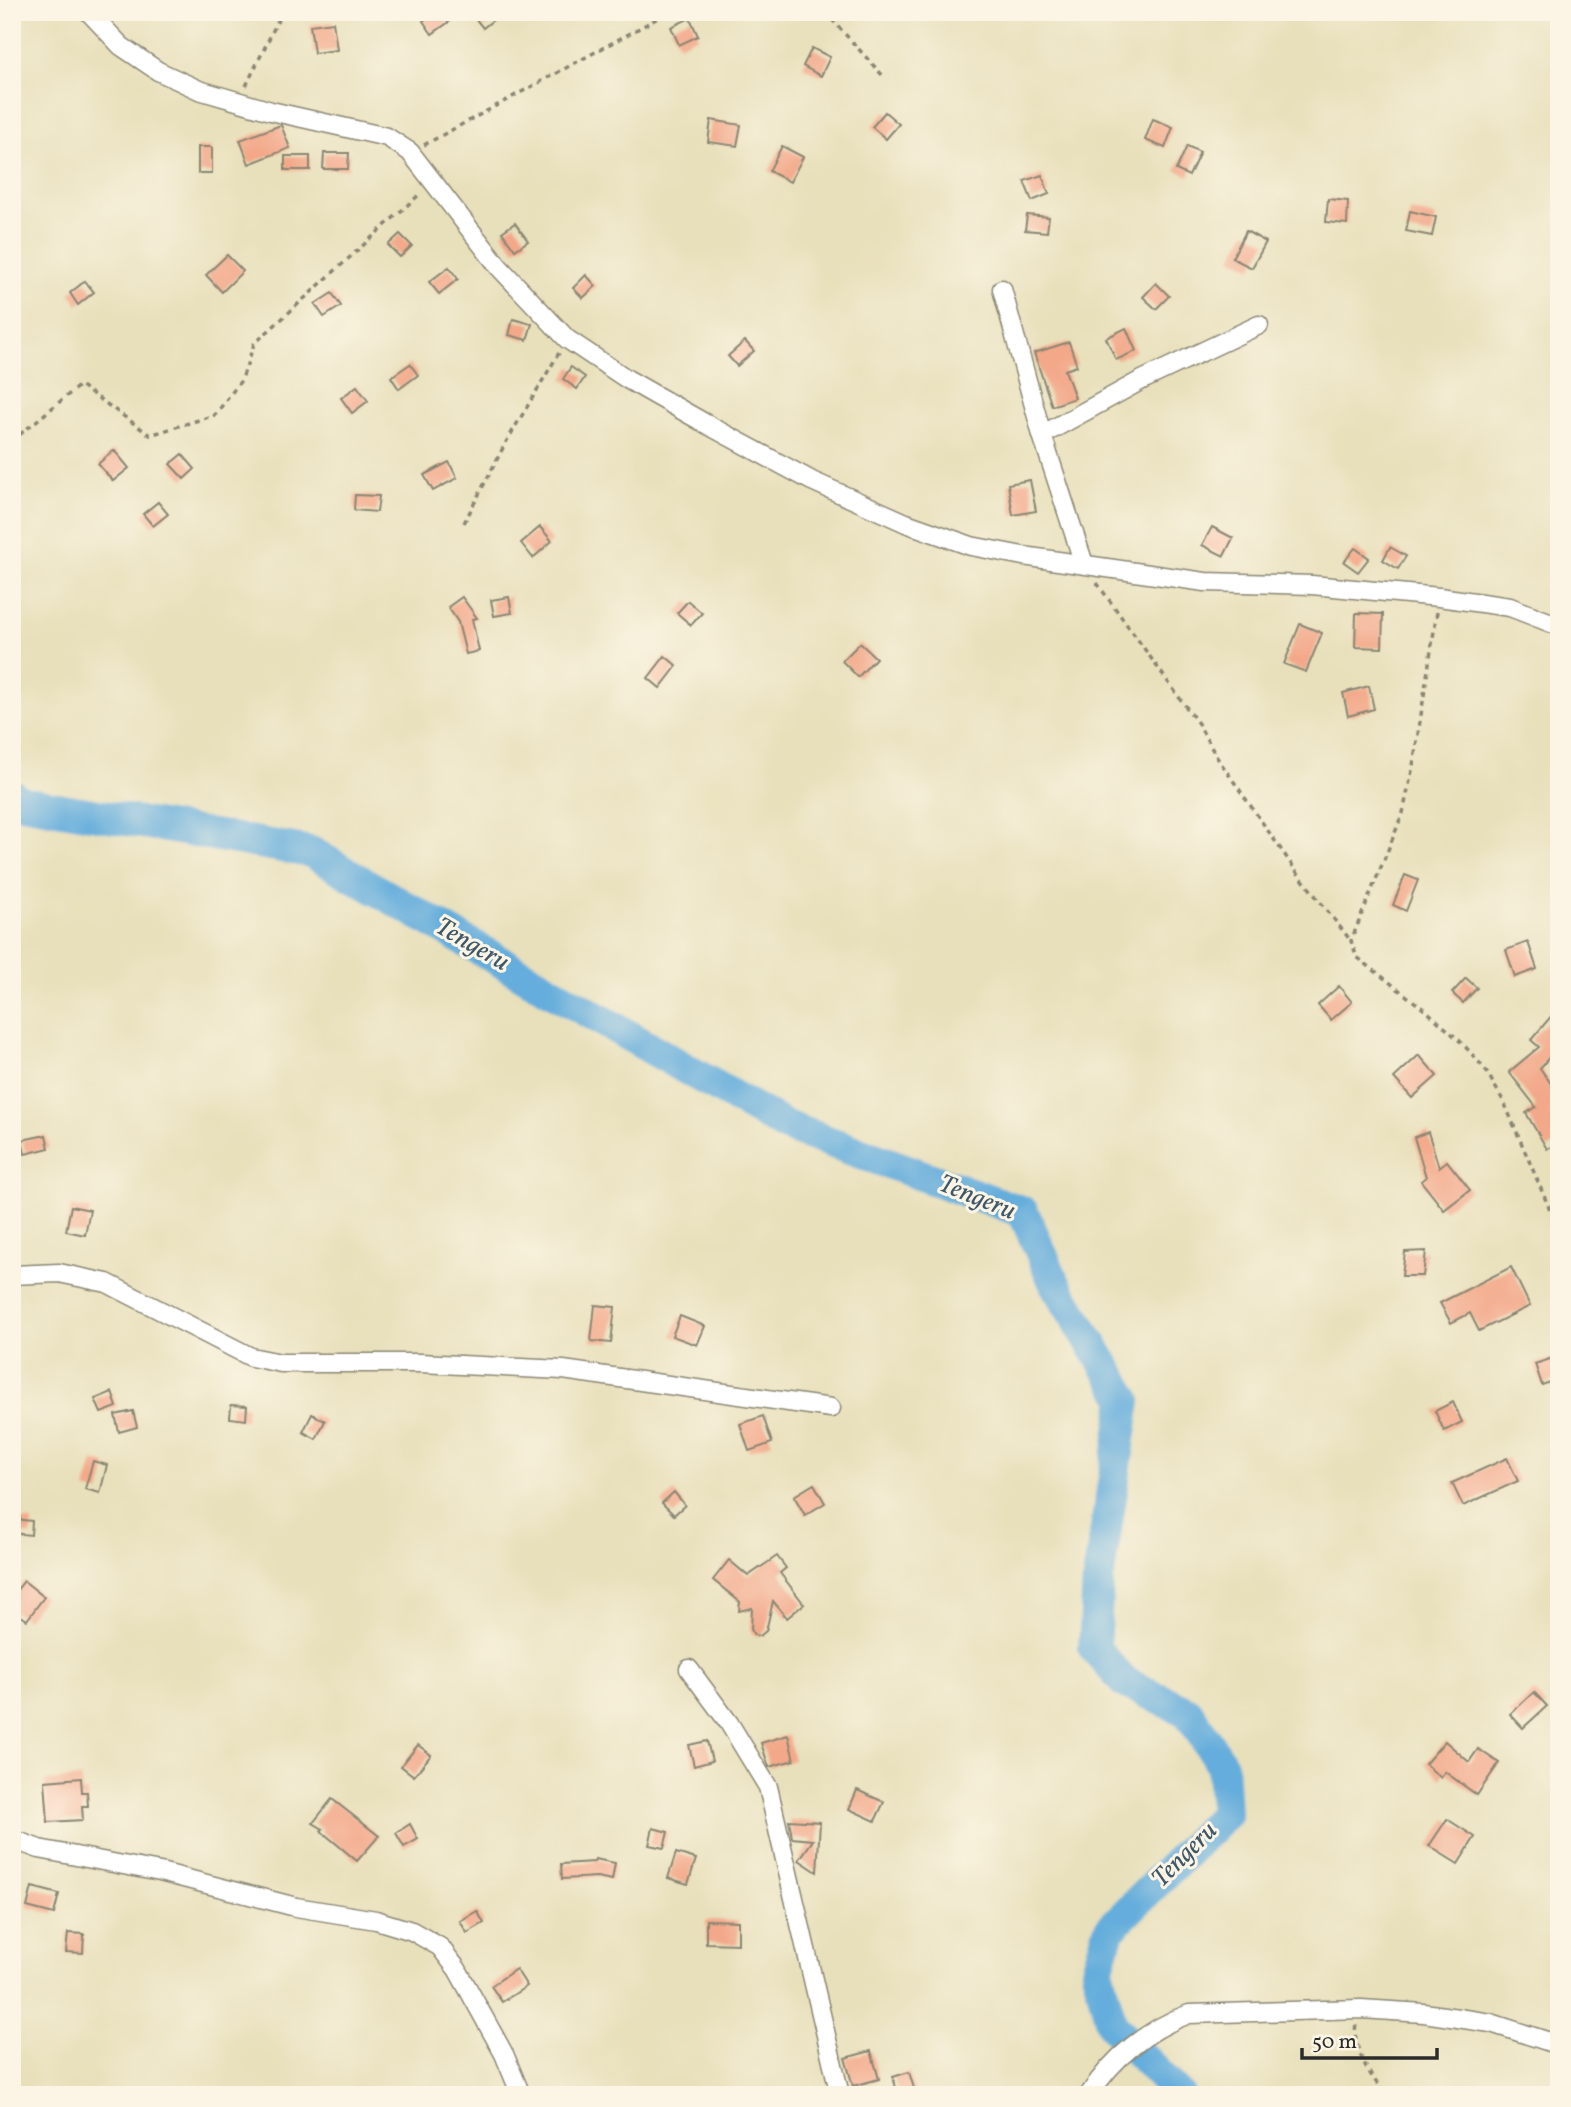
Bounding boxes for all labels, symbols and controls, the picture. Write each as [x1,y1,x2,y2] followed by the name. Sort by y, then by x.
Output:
[428,909,516,981] water label: Tengeru
[933,1166,1021,1230] water label: Tengeru
[1144,1814,1226,1896] water label: Tengeru
[1302,2016,1436,2060] scale bar
[1312,2028,1357,2057] text: 50 m

